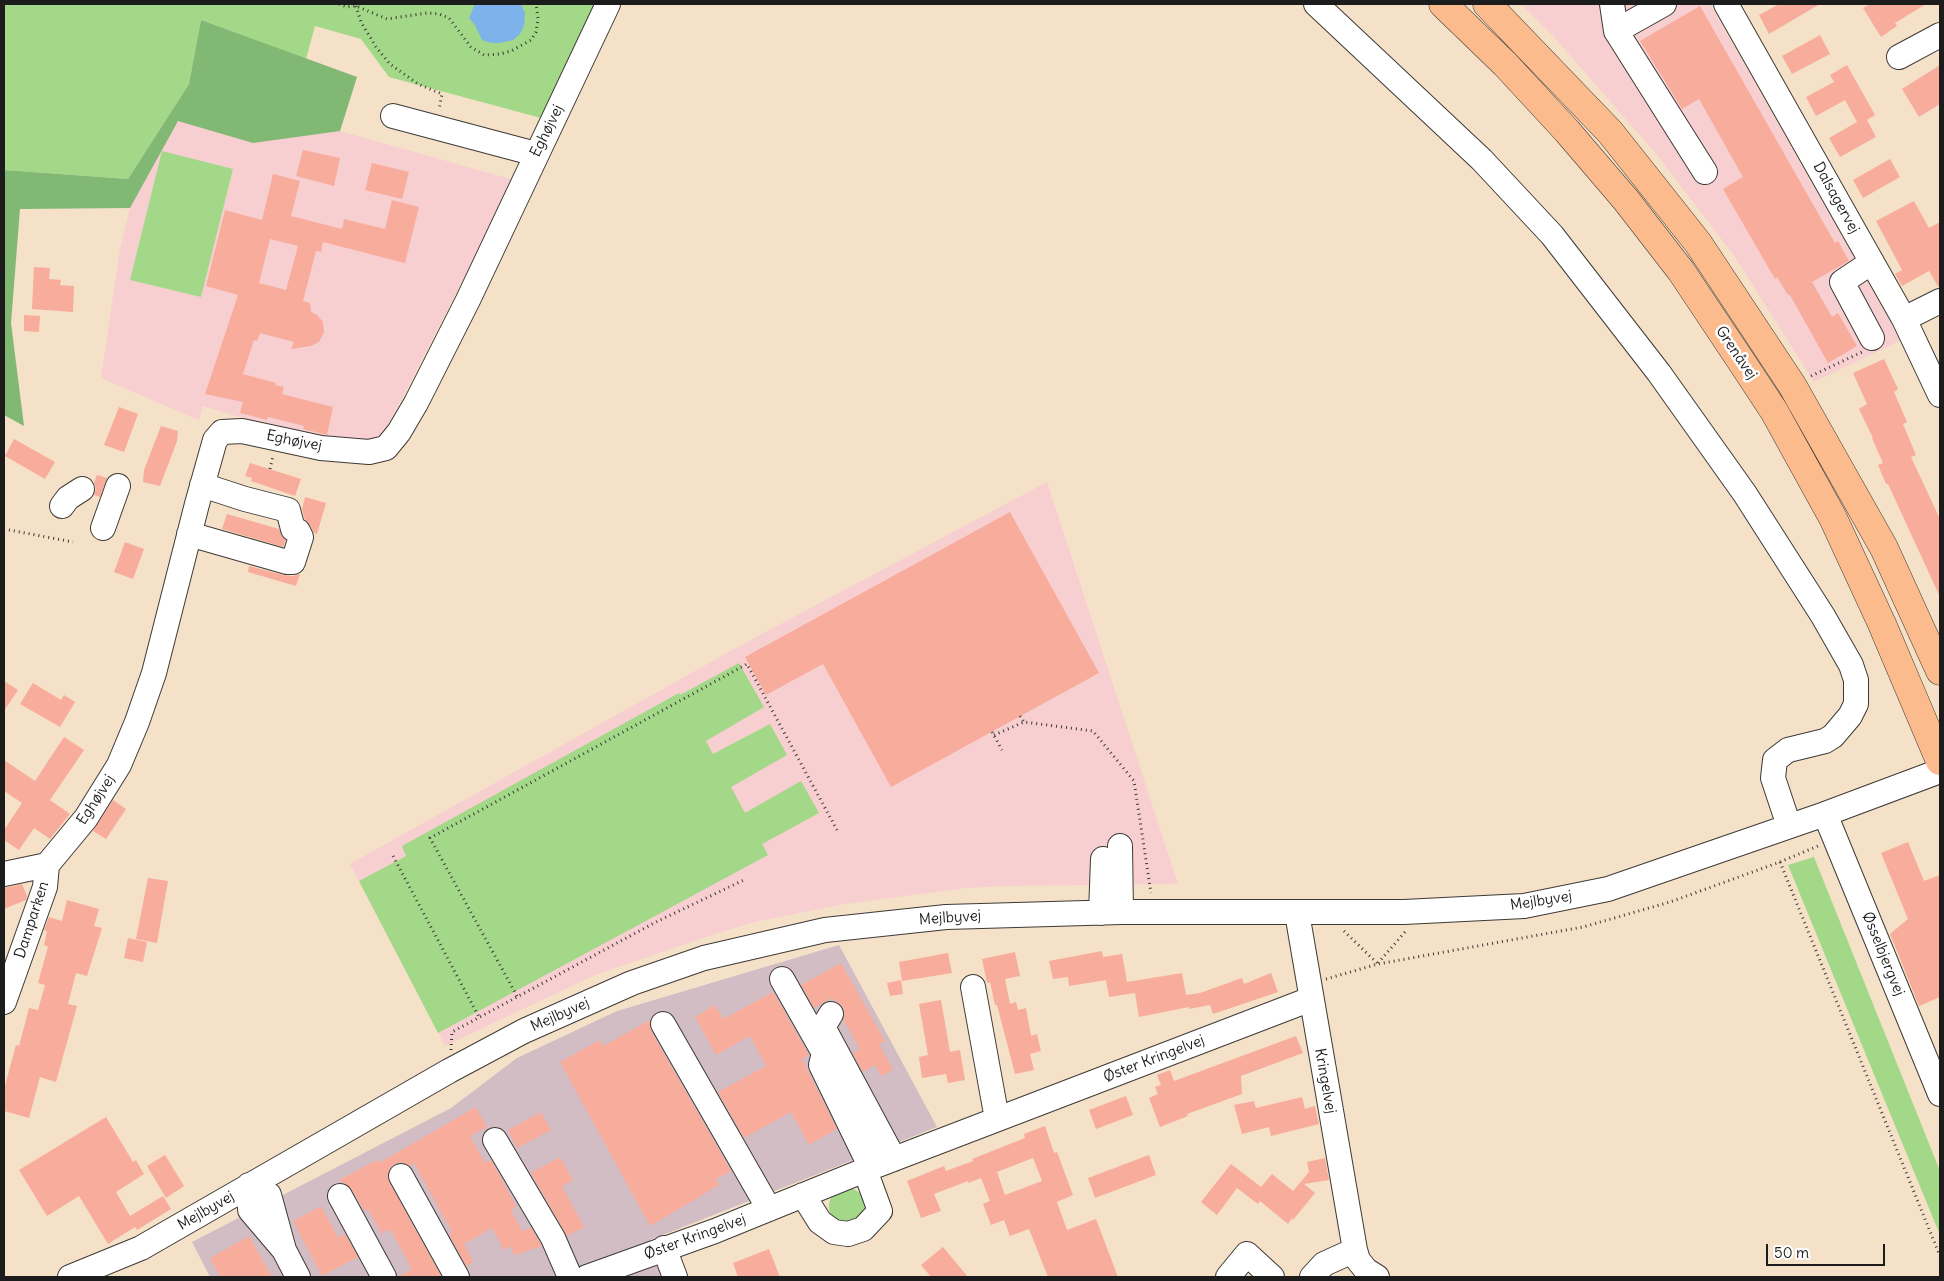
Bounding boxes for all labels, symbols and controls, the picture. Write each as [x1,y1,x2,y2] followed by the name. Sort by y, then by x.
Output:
[527,102,567,160] street label: Eghøjvej
[1809,159,1863,237] street label: Dalsagervej
[1712,323,1760,383] street label: Grenåvej
[265,427,323,455] street label: Eghøjvej
[73,772,119,828] street label: Eghøjvej
[11,879,53,961] street label: Damparken
[1509,887,1573,915] street label: Mejlbyvej
[918,907,982,929] street label: Mejlbyvej
[1858,909,1908,999] street label: Øsselbjergvej
[528,994,592,1036] street label: Mejlbyvej
[1101,1031,1207,1087] street label: Øster Kringelvej
[1310,1047,1340,1115] street label: Kringelvej
[174,1188,238,1234] street label: Mejlbyvej
[642,1210,748,1264] street label: Øster Kringelvej
[1769,1234,1888,1266] scale bar
[1774,1243,1809,1262] text: 50 m

